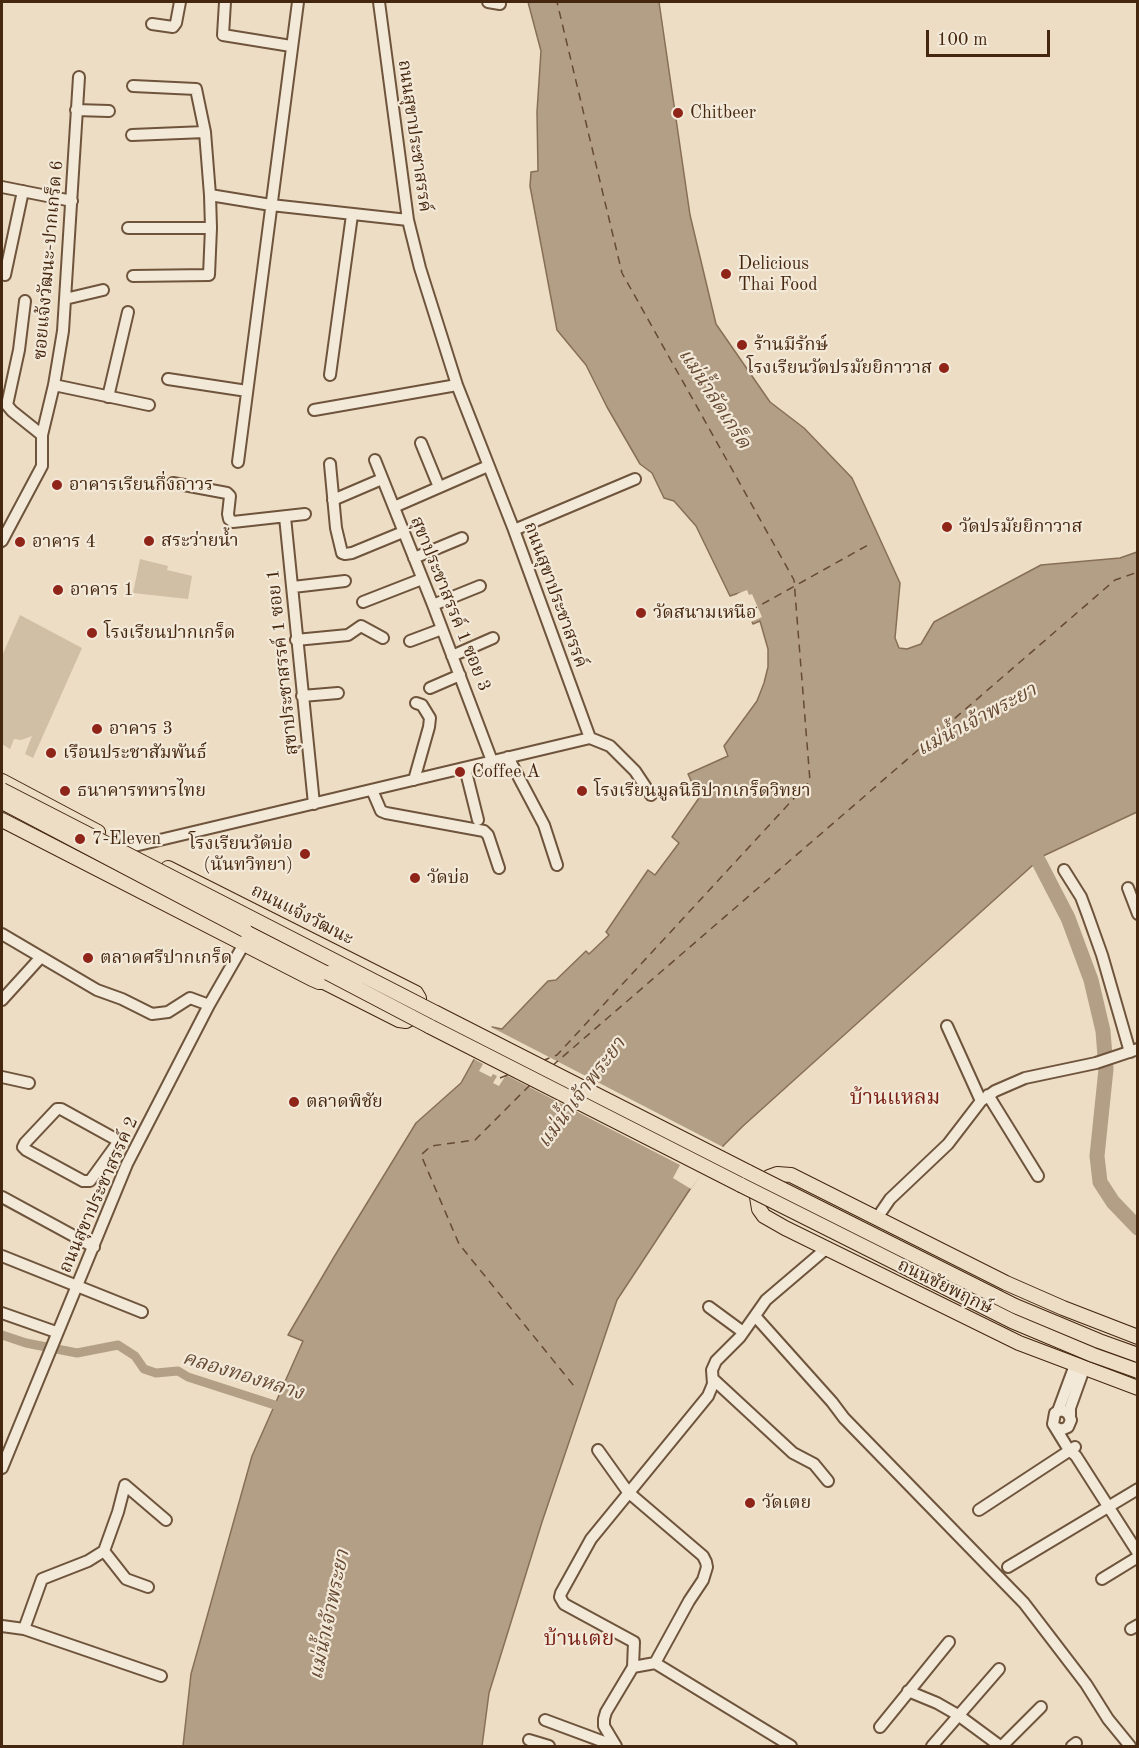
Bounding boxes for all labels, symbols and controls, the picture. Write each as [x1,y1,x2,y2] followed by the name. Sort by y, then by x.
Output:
[929,18,1054,56] scale bar
[937,31,988,49] text: 100 m
[393,59,435,213] street label: ถนนสุขาประชาสรรค์
[690,102,756,124] place label: Chitbeer
[671,106,685,120] marker: Chitbeer
[30,159,68,361] street label: ซอยแจ้งวัฒนะ-ปากเกร็ด 6
[738,253,818,296] place label: Delicious Thai Food
[719,267,733,281] marker: Delicious Thai Food
[754,334,828,356] place label: ร้านมีรักษ์
[735,338,749,352] marker: ร้านมีรักษ์
[673,344,755,454] water label: แม่น้ำลัดเกร็ด
[747,357,932,379] place label: โรงเรียนวัดปรมัยยิกาวาส
[937,361,951,375] marker: โรงเรียนวัดปรมัยยิกาวาส
[69,474,213,496] place label: อาคารเรียนกึ่งถาวร
[50,478,64,492] marker: อาคารเรียนกึ่งถาวร
[405,513,495,695] street label: สุขาประชาสรรค์ 1 ซอย 3
[959,516,1082,538] place label: วัดปรมัยยิกาวาส
[519,519,591,671] street label: ถนนสุขาประชาสรรค์
[940,520,954,534] marker: วัดปรมัยยิกาวาส
[161,530,239,552] place label: สระว่ายน้ำ
[32,531,96,553] place label: อาคาร 4
[142,534,156,548] marker: สระว่ายน้ำ
[13,535,27,549] marker: อาคาร 4
[262,568,304,756] street label: สุขาประชาสรรค์ 1 ซอย 1
[70,579,134,601] place label: อาคาร 1
[51,583,65,597] marker: อาคาร 1
[653,602,756,624] place label: วัดสนามเหนือ
[634,606,648,620] marker: วัดสนามเหนือ
[104,622,235,644] place label: โรงเรียนปากเกร็ด
[85,626,99,640] marker: โรงเรียนปากเกร็ด
[913,678,1041,762] water label: แม่น้ำเจ้าพระยา
[109,718,173,740] place label: อาคาร 3
[90,722,104,736] marker: อาคาร 3
[63,742,207,764] place label: เรือนประชาสัมพันธ์
[44,746,58,760] marker: เรือนประชาสัมพันธ์
[472,761,540,783] place label: Coffee A
[453,765,467,779] marker: Coffee A
[77,780,206,802] place label: ธนาคารทหารไทย
[594,780,811,802] place label: โรงเรียนมูลนิธิปากเกร็ดวิทยา
[58,784,72,798] marker: ธนาคารทหารไทย
[575,784,589,798] marker: โรงเรียนมูลนิธิปากเกร็ดวิทยา
[92,828,161,850] place label: 7-Eleven
[73,832,87,846] marker: 7-Eleven
[189,833,293,876] place label: โรงเรียนวัดบ่อ (นันทวิทยา)
[298,847,312,861] marker: โรงเรียนวัดบ่อ (นันทวิทยา)
[427,867,470,889] place label: วัดบ่อ
[408,871,422,885] marker: วัดบ่อ
[247,880,357,950] street label: ถนนแจ้งวัฒนะ
[100,947,232,969] place label: ตลาดศรีปากเกร็ด
[81,951,95,965] marker: ตลาดศรีปากเกร็ด
[533,1033,631,1153] water label: แม่น้ำเจ้าพระยา
[850,1085,940,1111] district label: บ้านแหลม
[306,1091,383,1113] place label: ตลาดพิชัย
[287,1095,301,1109] marker: ตลาดพิชัย
[55,1113,143,1277] street label: ถนนสุขาประชาสรรค์ 2
[894,1255,996,1319] street label: ถนนชัยพฤกษ์
[180,1346,306,1406] water label: คลองทองหลาง
[762,1492,811,1514] place label: วัดเตย
[743,1496,757,1510] marker: วัดเตย
[305,1548,355,1682] water label: แม่น้ำเจ้าพระยา
[544,1626,614,1652] district label: บ้านเตย

